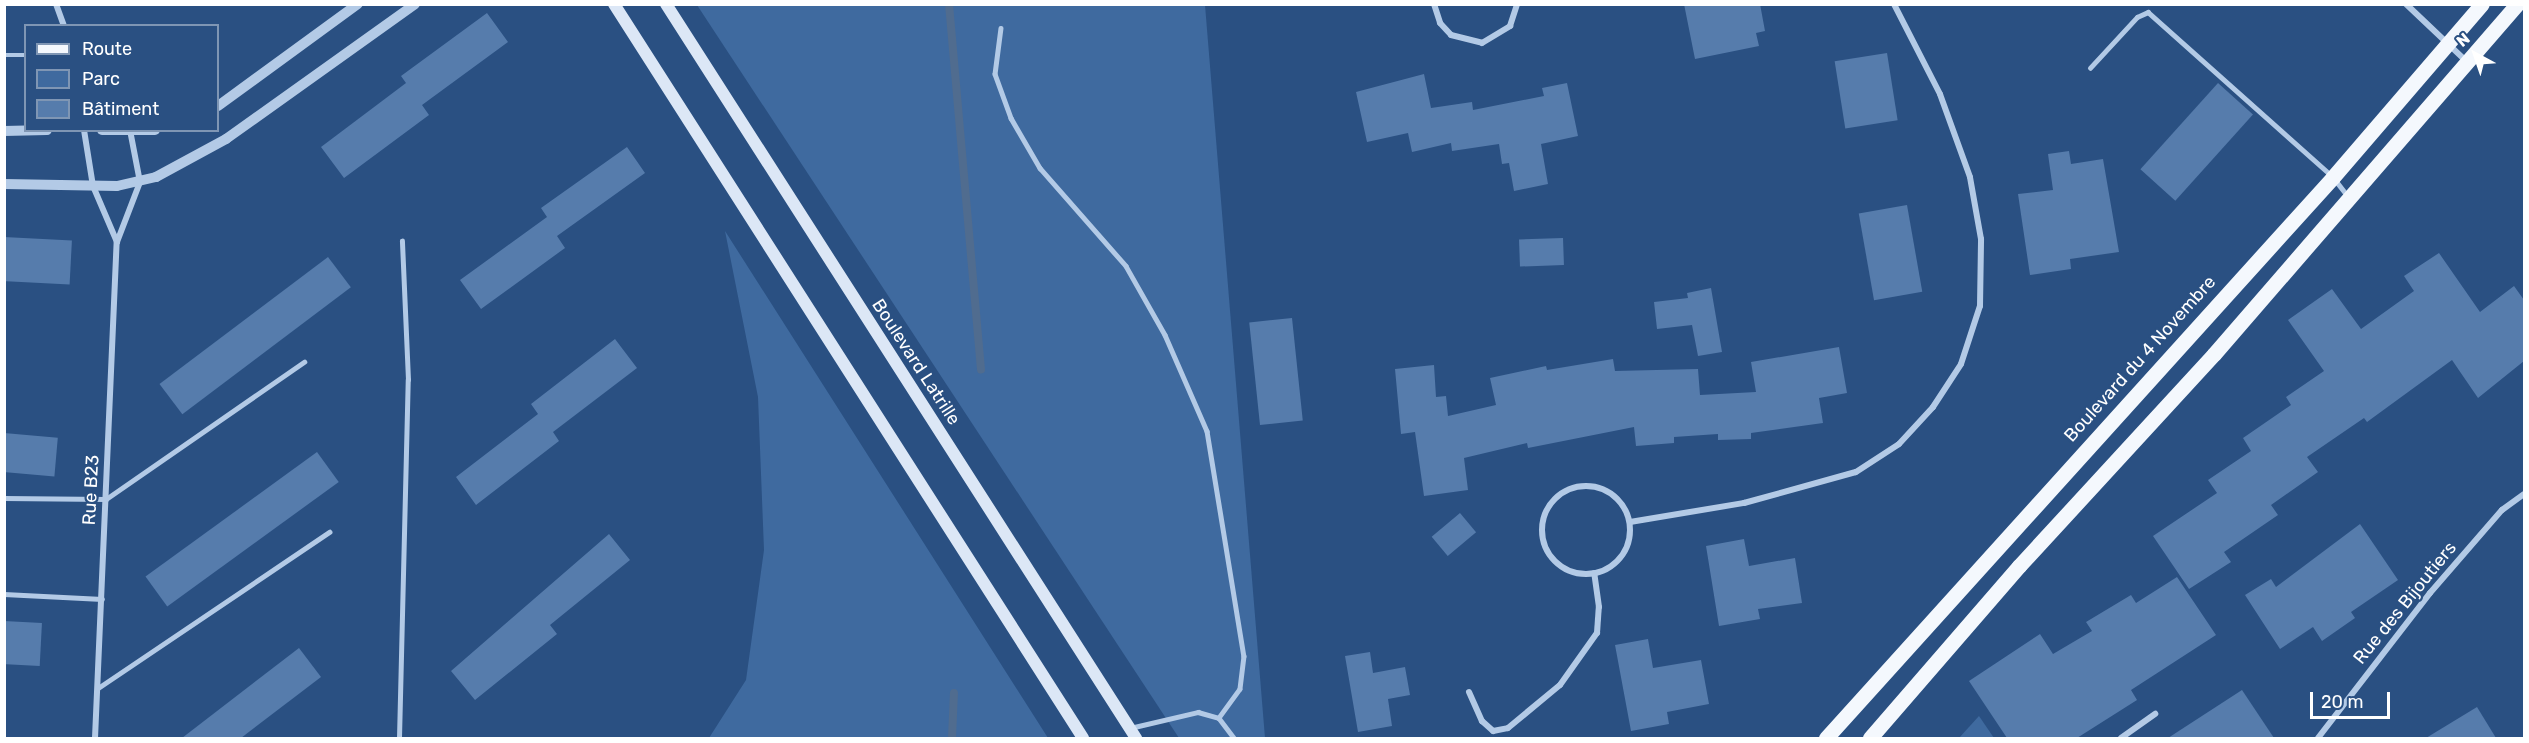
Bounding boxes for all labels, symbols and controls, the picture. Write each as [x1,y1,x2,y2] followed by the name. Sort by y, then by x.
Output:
[24,24,219,132] legend
[2445,24,2505,84] north arrow
[2453,29,2474,51] text: N
[82,38,132,60] text: Route
[82,68,120,90] text: Parc
[82,98,159,120] text: Bâtiment
[2060,272,2220,446] street label: Boulevard du 4 Novembre
[867,295,965,429] street label: Boulevard Latrille
[78,454,104,526] street label: Rue B23
[2349,537,2461,669] street label: Rue des Bijoutiers
[2313,680,2392,718] scale bar
[2321,691,2363,713] text: 20 m

